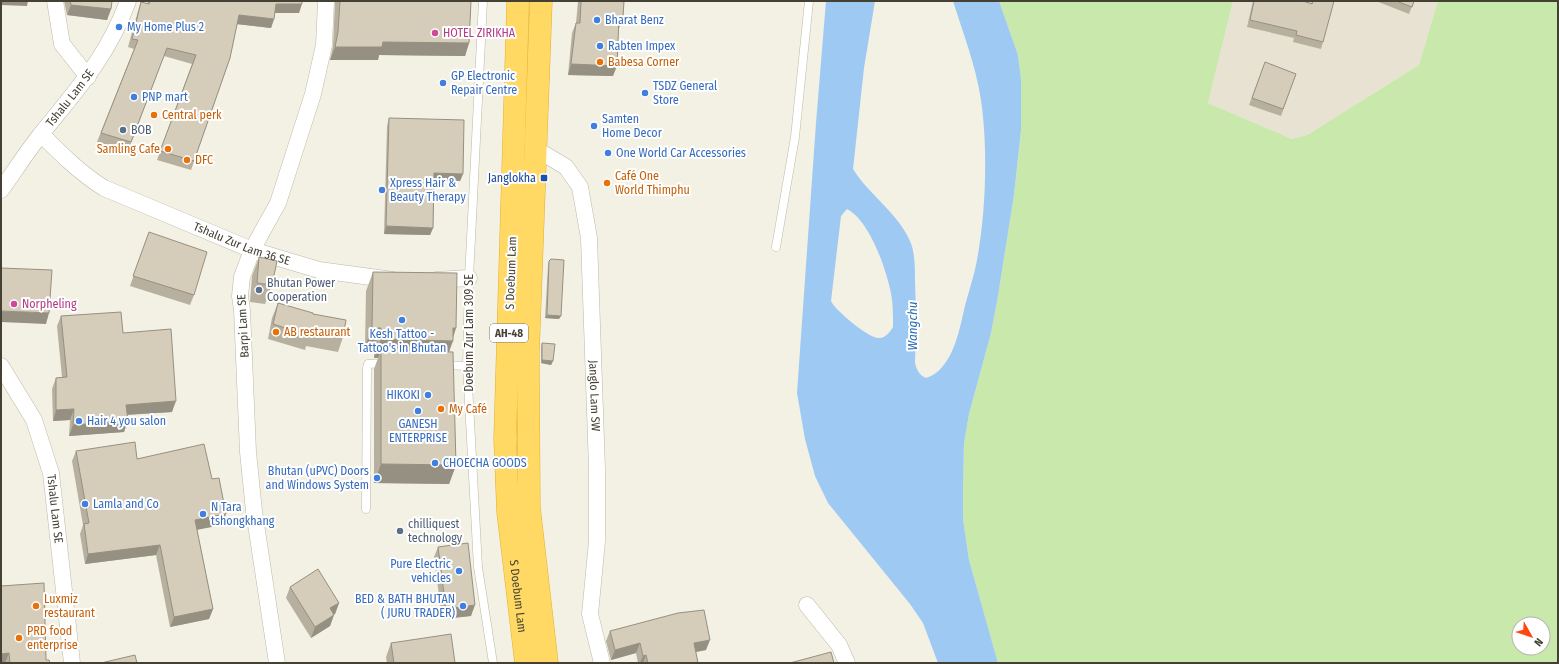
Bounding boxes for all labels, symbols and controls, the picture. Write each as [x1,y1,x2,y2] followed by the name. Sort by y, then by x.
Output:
[605,13,664,27] place label: Bharat Benz
[592,15,602,25] marker: Bharat Benz
[127,20,204,34] place label: My Home Plus 2
[114,22,124,32] marker: My Home Plus 2
[443,26,516,40] place label: HOTEL ZIRIKHA
[430,28,440,38] marker: HOTEL ZIRIKHA
[608,39,676,53] place label: Rabten Impex
[595,41,605,51] marker: Rabten Impex
[608,55,680,69] place label: Babesa Corner
[595,57,605,67] marker: Babesa Corner
[43,66,97,129] street label: Tshalu Lam SE
[451,69,517,97] place label: GP Electronic Repair Centre
[438,78,448,88] marker: GP Electronic Repair Centre
[653,79,717,107] place label: TSDZ General Store
[640,88,650,98] marker: TSDZ General Store
[142,90,188,104] place label: PNP mart
[129,92,139,102] marker: PNP mart
[162,108,222,122] place label: Central perk
[149,110,159,120] marker: Central perk
[602,112,663,140] place label: Samten Home Decor
[589,121,599,131] marker: Samten Home Decor
[131,123,152,137] place label: BOB
[118,125,128,135] marker: BOB
[97,142,160,156] place label: Samling Cafe
[163,144,173,154] marker: Samling Cafe
[616,146,746,160] place label: One World Car Accessories
[603,148,613,158] marker: One World Car Accessories
[195,153,213,167] place label: DFC
[182,155,192,165] marker: DFC
[615,169,690,197] place label: Café One World Thimphu
[488,171,536,185] place label: Janglokha
[539,173,549,183] marker: Janglokha
[390,176,466,204] place label: Xpress Hair & Beauty Therapy
[602,178,612,188] marker: Café One World Thimphu
[377,185,387,195] marker: Xpress Hair & Beauty Therapy
[191,219,292,268] street label: Tshalu Zur Lam 36 SE
[503,236,519,310] street label: S Doebum Lam
[462,274,476,392] street label: Doebum Zur Lam 309 SE
[267,276,336,304] place label: Bhutan Power Cooperation
[254,285,264,295] marker: Bhutan Power Cooperation
[234,294,252,358] street label: Barpi Lam SE
[22,297,77,311] place label: Norpheling
[9,299,19,309] marker: Norpheling
[905,301,920,350] water label: Wangchu
[397,315,407,325] marker: Kesh Tattoo - Tattoo's in Bhutan
[490,324,528,342] road number: AH-48
[284,325,351,339] place label: AB restaurant
[271,327,281,337] marker: AB restaurant
[358,327,446,355] place label: Kesh Tattoo - Tattoo's in Bhutan
[586,360,603,432] street label: Janglo Lam SW
[386,388,420,402] place label: HIKOKI
[423,390,433,400] marker: HIKOKI
[449,402,487,416] place label: My Café
[436,404,446,414] marker: My Café
[413,406,423,416] marker: GANESH ENTERPRISE
[87,414,166,428] place label: Hair 4 you salon
[74,416,84,426] marker: Hair 4 you salon
[389,417,447,445] place label: GANESH ENTERPRISE
[443,456,527,470] place label: CHOECHA GOODS
[430,458,440,468] marker: CHOECHA GOODS
[266,464,369,492] place label: Bhutan (uPVC) Doors and Windows System
[372,473,382,483] marker: Bhutan (uPVC) Doors and Windows System
[44,474,66,544] street label: Tshalu Lam SE
[93,497,159,511] place label: Lamla and Co
[80,499,90,509] marker: Lamla and Co
[211,500,275,528] place label: N Tara tshongkhang
[198,509,208,519] marker: N Tara tshongkhang
[408,517,463,545] place label: chilliquest technology
[395,526,405,536] marker: chilliquest technology
[390,557,451,585] place label: Pure Electric vehicles
[507,559,529,633] street label: S Doebum Lam
[454,566,464,576] marker: Pure Electric vehicles
[44,592,95,620] place label: Luxmiz restaurant
[355,592,455,620] place label: BED & BATH BHUTAN ( JURU TRADER)
[31,601,41,611] marker: Luxmiz restaurant
[458,601,468,611] marker: BED & BATH BHUTAN ( JURU TRADER)
[1511,616,1551,656] north arrow
[27,624,78,652] place label: PRD food enterprise
[14,633,24,643] marker: PRD food enterprise
[1531,635,1546,649] text: N

